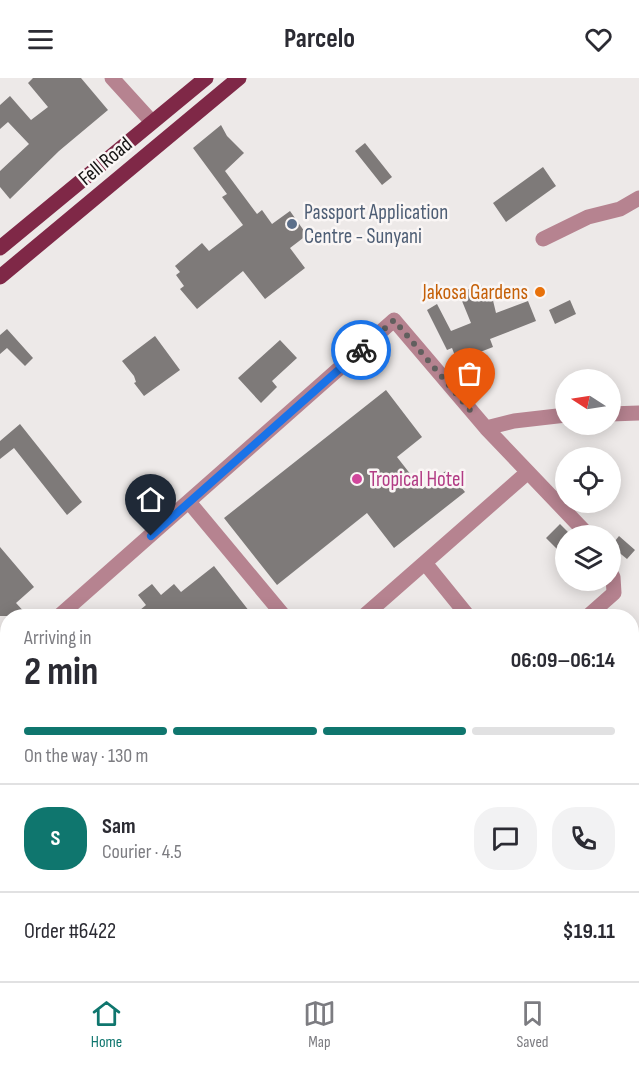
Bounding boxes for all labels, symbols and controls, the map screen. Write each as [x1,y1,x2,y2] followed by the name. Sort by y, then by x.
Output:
[24,23,57,56] icon: menu
[284,23,355,55] text: Parcelo
[582,23,615,56] icon: heart
[73,132,137,191] street label: Fell Road
[304,200,448,249] place label: Passport Application Centre - Sunyani
[285,217,299,231] marker: Passport Application Centre - Sunyani
[421,280,528,305] place label: Jakosa Gardens
[533,285,547,299] marker: Jakosa Gardens
[331,320,391,380] courier
[345,334,378,367] icon: bike
[444,348,495,410] pin
[453,357,486,390] icon: bag
[555,369,621,435] north arrow
[555,369,621,591] map controls
[555,447,621,513] button: locate
[369,467,464,492] place label: Tropical Hotel
[350,472,364,486] marker: Tropical Hotel
[125,474,176,536] pin
[134,483,167,516] icon: home
[555,525,621,591] button: layers
[24,626,92,650] text: Arriving in
[511,647,615,674] text: 06:09–06:14
[24,649,98,696] text: 2 min
[24,744,148,768] text: On the way · 130 m
[474,807,537,870] button: chat
[552,807,615,870] button: phone
[102,813,136,840] text: Sam
[51,825,60,852] text: S
[102,840,182,864] text: Courier · 4.5
[24,918,116,945] text: Order #6422
[563,918,615,945] text: $19.11
[90,997,123,1052] tab: Home
[303,997,336,1052] tab: Map
[516,997,549,1052] tab: Saved

